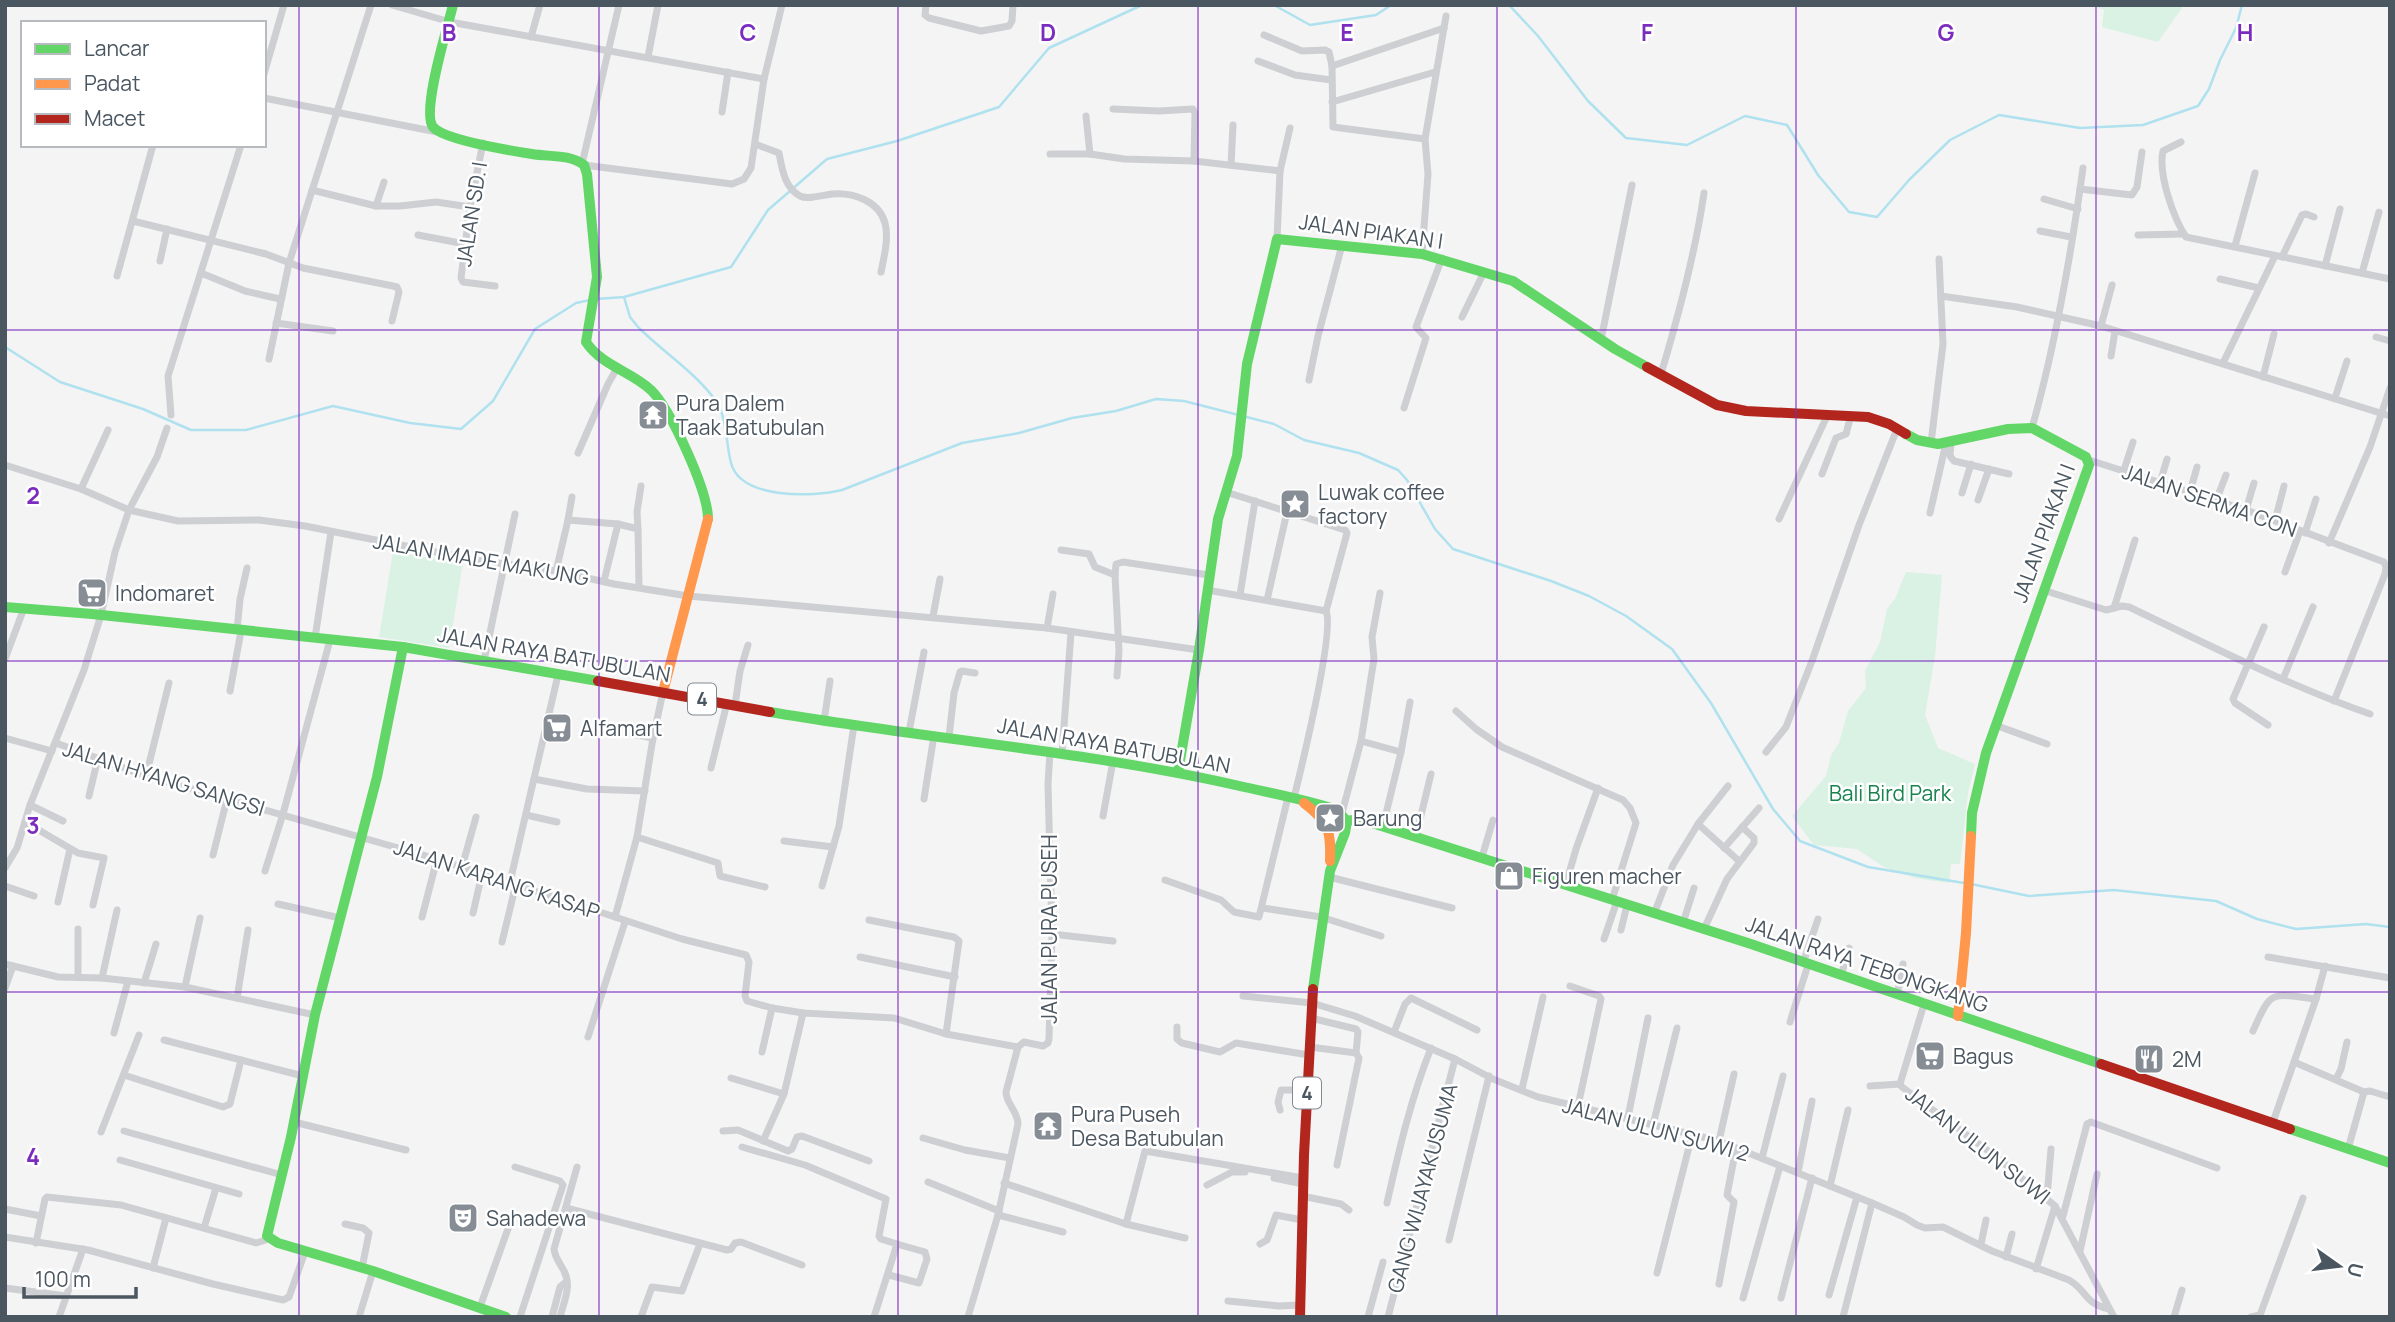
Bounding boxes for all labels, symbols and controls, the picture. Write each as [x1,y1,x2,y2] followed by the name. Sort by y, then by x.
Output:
[442,16,456,48] text: B
[740,16,757,48] text: C
[1040,16,1056,48] text: D
[1340,16,1354,48] text: E
[1641,16,1653,48] text: F
[1938,16,1955,48] text: G
[2237,16,2253,48] text: H
[21,21,266,147] legend
[84,34,150,62] text: Lancar
[84,69,140,97] text: Padat
[84,104,145,132] text: Macet
[449,160,493,268] street label: JALAN SD. I
[1297,207,1445,255] street label: JALAN PIAKAN I
[676,389,824,441] place label: Pura Dalem Taak Batubulan
[636,398,670,432] temple icon: Pura Dalem Taak Batubulan
[2119,457,2301,543] street label: JALAN SERMA CON
[2005,460,2081,606] street label: JALAN PIAKAN I
[1318,478,1445,530] place label: Luwak coffee factory
[26,479,40,511] text: 2
[1278,487,1312,521] place icon: Luwak coffee factory
[371,526,591,592] street label: JALAN IMADE MAKUNG
[75,576,109,610] supermarket icon: Indomaret
[115,579,215,607] place label: Indomaret
[435,620,673,688] street label: JALAN RAYA BATUBULAN
[688,684,716,714] road number: 4
[540,711,574,745] supermarket icon: Alfamart
[995,711,1233,779] street label: JALAN RAYA BATUBULAN
[580,714,662,742] place label: Alfamart
[60,734,268,822] street label: JALAN HYANG SANGSI
[1829,779,1952,807] park label: Bali Bird Park
[1313,801,1347,835] place icon: Barung
[1353,804,1423,832] place label: Barung
[26,809,40,841] text: 3
[390,832,604,926] street label: JALAN KARANG KASAP
[1035,834,1063,1024] street label: JALAN PURA PUSEH
[1492,859,1526,893] shop icon: Figuren macher
[1532,862,1682,890] place label: Figuren macher
[1742,909,1992,1019] street label: JALAN RAYA TEBONGKANG
[1913,1039,1947,1073] supermarket icon: Bagus
[1953,1042,2013,1070] place label: Bagus
[2132,1042,2166,1076] restaurant icon: 2M
[2172,1045,2202,1073] place label: 2M
[1293,1078,1321,1108] road number: 4
[1381,1080,1463,1296] street label: GANG WIJAYAKUSUMA
[1900,1080,2056,1210] street label: JALAN ULUN SUWI
[1559,1091,1753,1167] street label: JALAN ULUN SUWI 2
[1071,1100,1224,1152] place label: Pura Puseh Desa Batubulan
[1031,1109,1065,1143] temple icon: Pura Puseh Desa Batubulan
[26,1140,40,1172] text: 4
[446,1201,480,1235] theatre icon: Sahadewa
[486,1204,586,1232] place label: Sahadewa
[2304,1231,2374,1301] north arrow
[24,1256,136,1300] scale bar
[2341,1260,2370,1280] text: U
[35,1265,91,1293] text: 100 m

